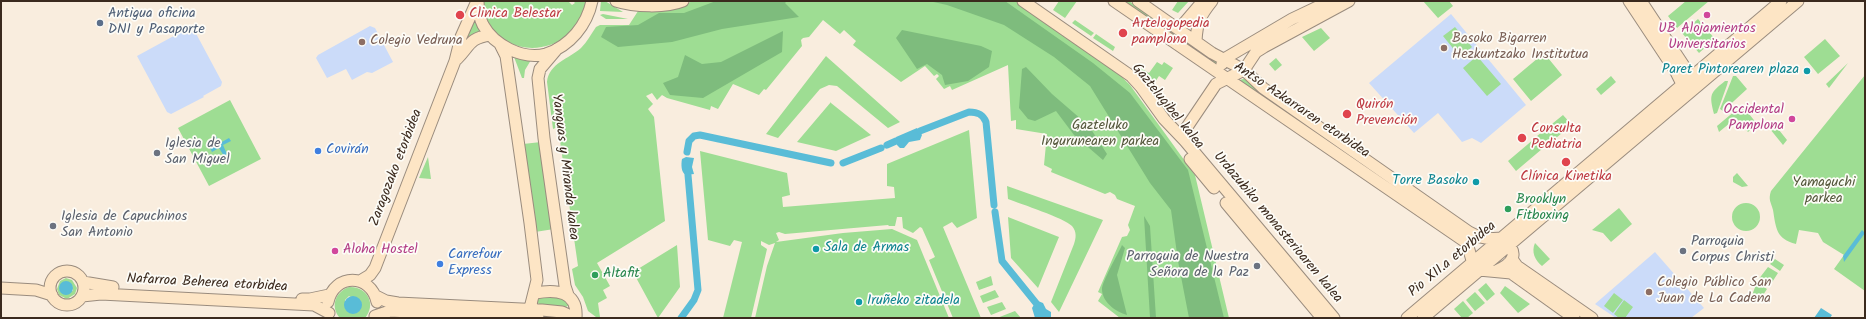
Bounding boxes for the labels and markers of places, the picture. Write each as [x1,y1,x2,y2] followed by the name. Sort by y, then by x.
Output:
[108,7,205,40] place label: Antigua oficina DNI y Pasaporte
[469,7,561,23] place label: Clinica Belestar
[454,9,466,21] marker: Clinica Belestar
[1702,10,1712,20] marker: UB Alojamientos Universitarios
[1132,17,1210,50] place label: Artelogopedia pamplona
[95,18,105,28] marker: Antigua oficina DNI y Pasaporte
[1658,22,1756,54] place label: UB Alojamientos Universitarios
[1117,27,1129,39] marker: Artelogopedia pamplona
[1452,32,1589,64] place label: Basoko Bigarren Hezkuntzako Institutua
[370,34,463,50] place label: Colegio Vedruna
[357,37,367,47] marker: Colegio Vedruna
[1439,43,1449,53] marker: Basoko Bigarren Hezkuntzako Institutua
[1662,63,1799,79] place label: Paret Pintorearen plaza
[1802,66,1812,76] marker: Paret Pintorearen plaza
[1356,98,1418,130] place label: Quirón Prevención
[1723,103,1784,136] place label: Occidental Pamplona
[1341,108,1353,120] marker: Quirón Prevención
[1787,114,1797,124] marker: Occidental Pamplona
[1531,122,1582,154] place label: Consulta Pediatria
[1516,132,1528,144] marker: Consulta Pediatria
[165,137,230,170] place label: Iglesia de San Miguel
[326,143,369,159] place label: Covirán
[313,146,323,156] marker: Covirán
[152,148,162,158] marker: Iglesia de San Miguel
[1560,156,1572,168] marker: Clínica Kinetika
[1520,170,1612,186] place label: Clínica Kinetika
[1392,174,1468,190] place label: Torre Basoko
[1471,177,1481,187] marker: Torre Basoko
[1516,193,1569,226] place label: Brooklyn Fitboxing
[1503,204,1513,214] marker: Brooklyn Fitboxing
[61,210,187,242] place label: Iglesia de Capuchinos San Antonio
[48,221,58,231] marker: Iglesia de Capuchinos San Antonio
[1691,235,1774,268] place label: Parroquia Corpus Christi
[824,241,909,257] place label: Sala de Armas
[343,243,418,259] place label: Aloha Hostel
[811,244,821,254] marker: Sala de Armas
[330,246,340,256] marker: Aloha Hostel
[1678,246,1688,256] marker: Parroquia Corpus Christi
[448,248,501,280] place label: Carrefour Express
[1126,250,1249,282] place label: Parroquia de Nuestra Señora de la Paz
[435,259,445,269] marker: Carrefour Express
[1252,261,1262,271] marker: Parroquia de Nuestra Señora de la Paz
[603,267,640,283] place label: Altafit
[590,270,600,280] marker: Altafit
[1657,276,1771,308] place label: Colegio Público San Juan de La Cadena
[1644,287,1654,297] marker: Colegio Público San Juan de La Cadena
[867,294,960,310] place label: Iruñeko zitadela
[854,297,864,307] marker: Iruñeko zitadela

